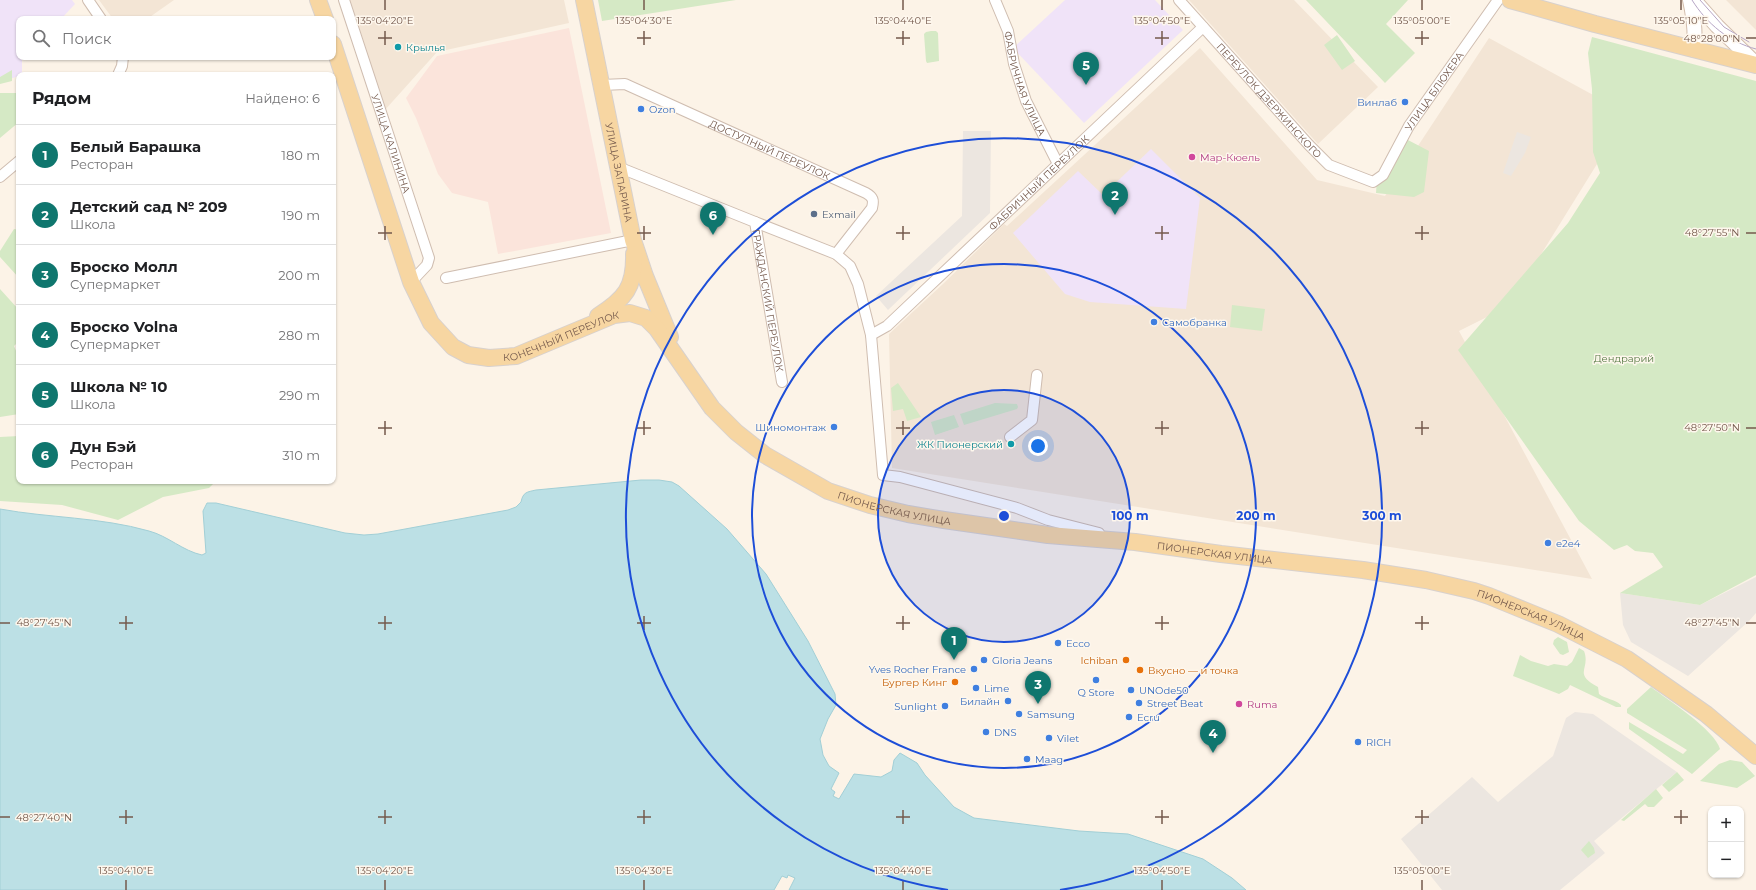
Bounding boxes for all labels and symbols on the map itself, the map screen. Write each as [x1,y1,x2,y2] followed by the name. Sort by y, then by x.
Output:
[357,14,414,27] text: 135°04'20"E
[616,14,673,27] text: 135°04'30"E
[874,14,932,27] text: 135°04'40"E
[1134,14,1191,27] text: 135°04'50"E
[1394,14,1451,27] text: 135°05'00"E
[1654,14,1708,27] text: 135°05'10"E
[1002,30,1049,138] street label: ФАБРИЧНАЯ УЛИЦА
[1684,32,1740,45] text: 48°28'00"N
[1214,40,1325,161] street label: ПЕРЕУЛОК ДЗЕРЖИНСКОГО
[406,41,445,54] place label: Крылья
[393,42,403,52] marker: Крылья
[1402,48,1467,132] street label: УЛИЦА БЛЮХЕРА
[1073,52,1099,85] pin: 5
[369,92,414,195] street label: УЛИЦА КАЛИНИНА
[1357,96,1397,109] place label: Винлаб
[1400,97,1410,107] marker: Винлаб
[649,103,675,116] place label: Ozon
[636,104,646,114] marker: Ozon
[707,117,832,182] street label: ДОСТУПНЫЙ ПЕРЕУЛОК
[603,122,636,224] street label: УЛИЦА ЗАПАРИНА
[986,132,1091,233] street label: ФАБРИЧНЫЙ ПЕРЕУЛОК
[1200,151,1260,164] place label: Мар-Кюель
[1187,152,1197,162] marker: Мар-Кюель
[1102,182,1128,215] pin: 2
[700,202,726,235] pin: 6
[822,208,856,221] place label: Exmail
[809,209,819,219] marker: Exmail
[1685,226,1739,239] text: 48°27'55"N
[750,228,787,373] street label: ГРАЖДАНСКИЙ ПЕРЕУЛОК
[502,308,620,363] street label: КОНЕЧНЫЙ ПЕРЕУЛОК
[1162,316,1227,329] place label: Самобранка
[1149,317,1159,327] marker: Самобранка
[1594,352,1654,365] park label: Дендрарий
[755,421,827,434] place label: Шиномонтаж
[1684,421,1740,434] text: 48°27'50"N
[829,422,839,432] marker: Шиномонтаж
[1028,436,1048,456] your location
[917,438,1003,451] place label: ЖК Пионерский
[1006,439,1016,449] marker: ЖК Пионерский
[836,488,952,528] street label: ПИОНЕРСКАЯ УЛИЦА
[1112,508,1148,523] text: 100 m
[1236,508,1276,523] text: 200 m
[1361,508,1402,523] text: 300 m
[997,509,1011,523] centre of rings
[1556,537,1581,550] place label: е2е4
[1543,538,1553,548] marker: е2е4
[1156,539,1274,566] street label: ПИОНЕРСКАЯ УЛИЦА
[1475,586,1588,643] street label: ПИОНЕРСКАЯ УЛИЦА
[16,616,72,629] text: 48°27'45"N
[1684,616,1740,629] text: 48°27'45"N
[941,627,967,660] pin: 1
[1066,637,1090,650] place label: Ecco
[1053,638,1063,648] marker: Ecco
[992,654,1052,667] place label: Gloria Jeans
[1081,654,1118,667] place label: Ichiban
[979,655,989,665] marker: Gloria Jeans
[1121,655,1131,665] marker: Ichiban
[869,663,966,676] place label: Yves Rocher France
[969,664,979,674] marker: Yves Rocher France
[1148,664,1238,677] place label: Вкусно — и точка
[1135,665,1145,675] marker: Вкусно — и точка
[1025,671,1051,704] pin: 3
[1091,675,1101,685] marker: Q Store
[882,676,947,689] place label: Бургер Кинг
[950,677,960,687] marker: Бургер Кинг
[984,682,1009,695] place label: Lime
[971,683,981,693] marker: Lime
[1139,684,1189,697] place label: UNOde50
[1126,685,1136,695] marker: UNOde50
[1077,686,1115,699] place label: Q Store
[960,695,1000,708] place label: Билайн
[1003,696,1013,706] marker: Билайн
[1147,697,1203,710] place label: Street Beat
[1134,698,1144,708] marker: Street Beat
[1247,698,1277,711] place label: Ruma
[1234,699,1244,709] marker: Ruma
[894,700,937,713] place label: Sunlight
[940,701,950,711] marker: Sunlight
[1027,708,1075,721] place label: Samsung
[1014,709,1024,719] marker: Samsung
[1137,711,1160,724] place label: Ecru
[1124,712,1134,722] marker: Ecru
[1200,720,1226,753] pin: 4
[994,726,1017,739] place label: DNS
[981,727,991,737] marker: DNS
[1057,732,1079,745] place label: Vilet
[1044,733,1054,743] marker: Vilet
[1366,736,1391,749] place label: RICH
[1353,737,1363,747] marker: RICH
[1035,753,1063,766] place label: Maag
[1022,754,1032,764] marker: Maag
[16,811,72,824] text: 48°27'40"N
[98,864,154,877] text: 135°04'10"E
[357,864,414,877] text: 135°04'20"E
[616,864,673,877] text: 135°04'30"E
[874,864,932,877] text: 135°04'40"E
[1134,864,1191,877] text: 135°04'50"E
[1394,864,1451,877] text: 135°05'00"E

